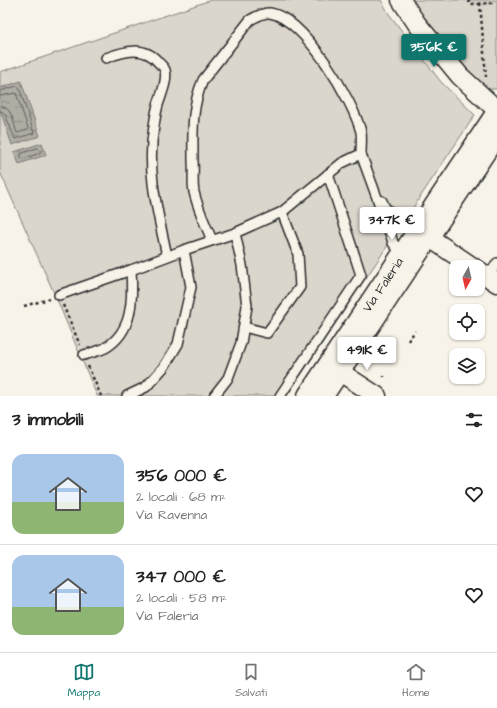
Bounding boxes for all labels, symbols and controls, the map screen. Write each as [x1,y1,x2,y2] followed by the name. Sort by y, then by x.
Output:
[401,34,467,68] pin: 356K €
[410,38,458,56] text: 356K €
[359,207,425,241] pin: 347K €
[369,211,415,229] text: 347K €
[358,254,408,316] street label: Via Faleria
[449,260,485,296] north arrow
[449,260,485,384] map controls
[449,304,485,340] button: locate
[334,337,400,371] pin: 491K €
[346,341,388,359] text: 491K €
[449,348,485,384] button: layers
[12,408,83,432] text: 3 immobili
[463,409,485,431] icon: filters
[136,464,227,488] text: 356 000 €
[44,470,92,518] icon: home
[463,483,485,505] icon: heart
[136,488,226,506] text: 2 locali · 68 m²
[136,506,207,524] text: Via Ravenna
[136,565,226,589] text: 347 000 €
[44,571,92,619] icon: home
[463,584,485,606] icon: heart
[136,589,227,607] text: 2 locali · 58 m²
[136,607,198,625] text: Via Faleria
[68,661,100,700] tab: Mappa
[235,661,267,700] tab: Salvati
[402,661,429,700] tab: Home

